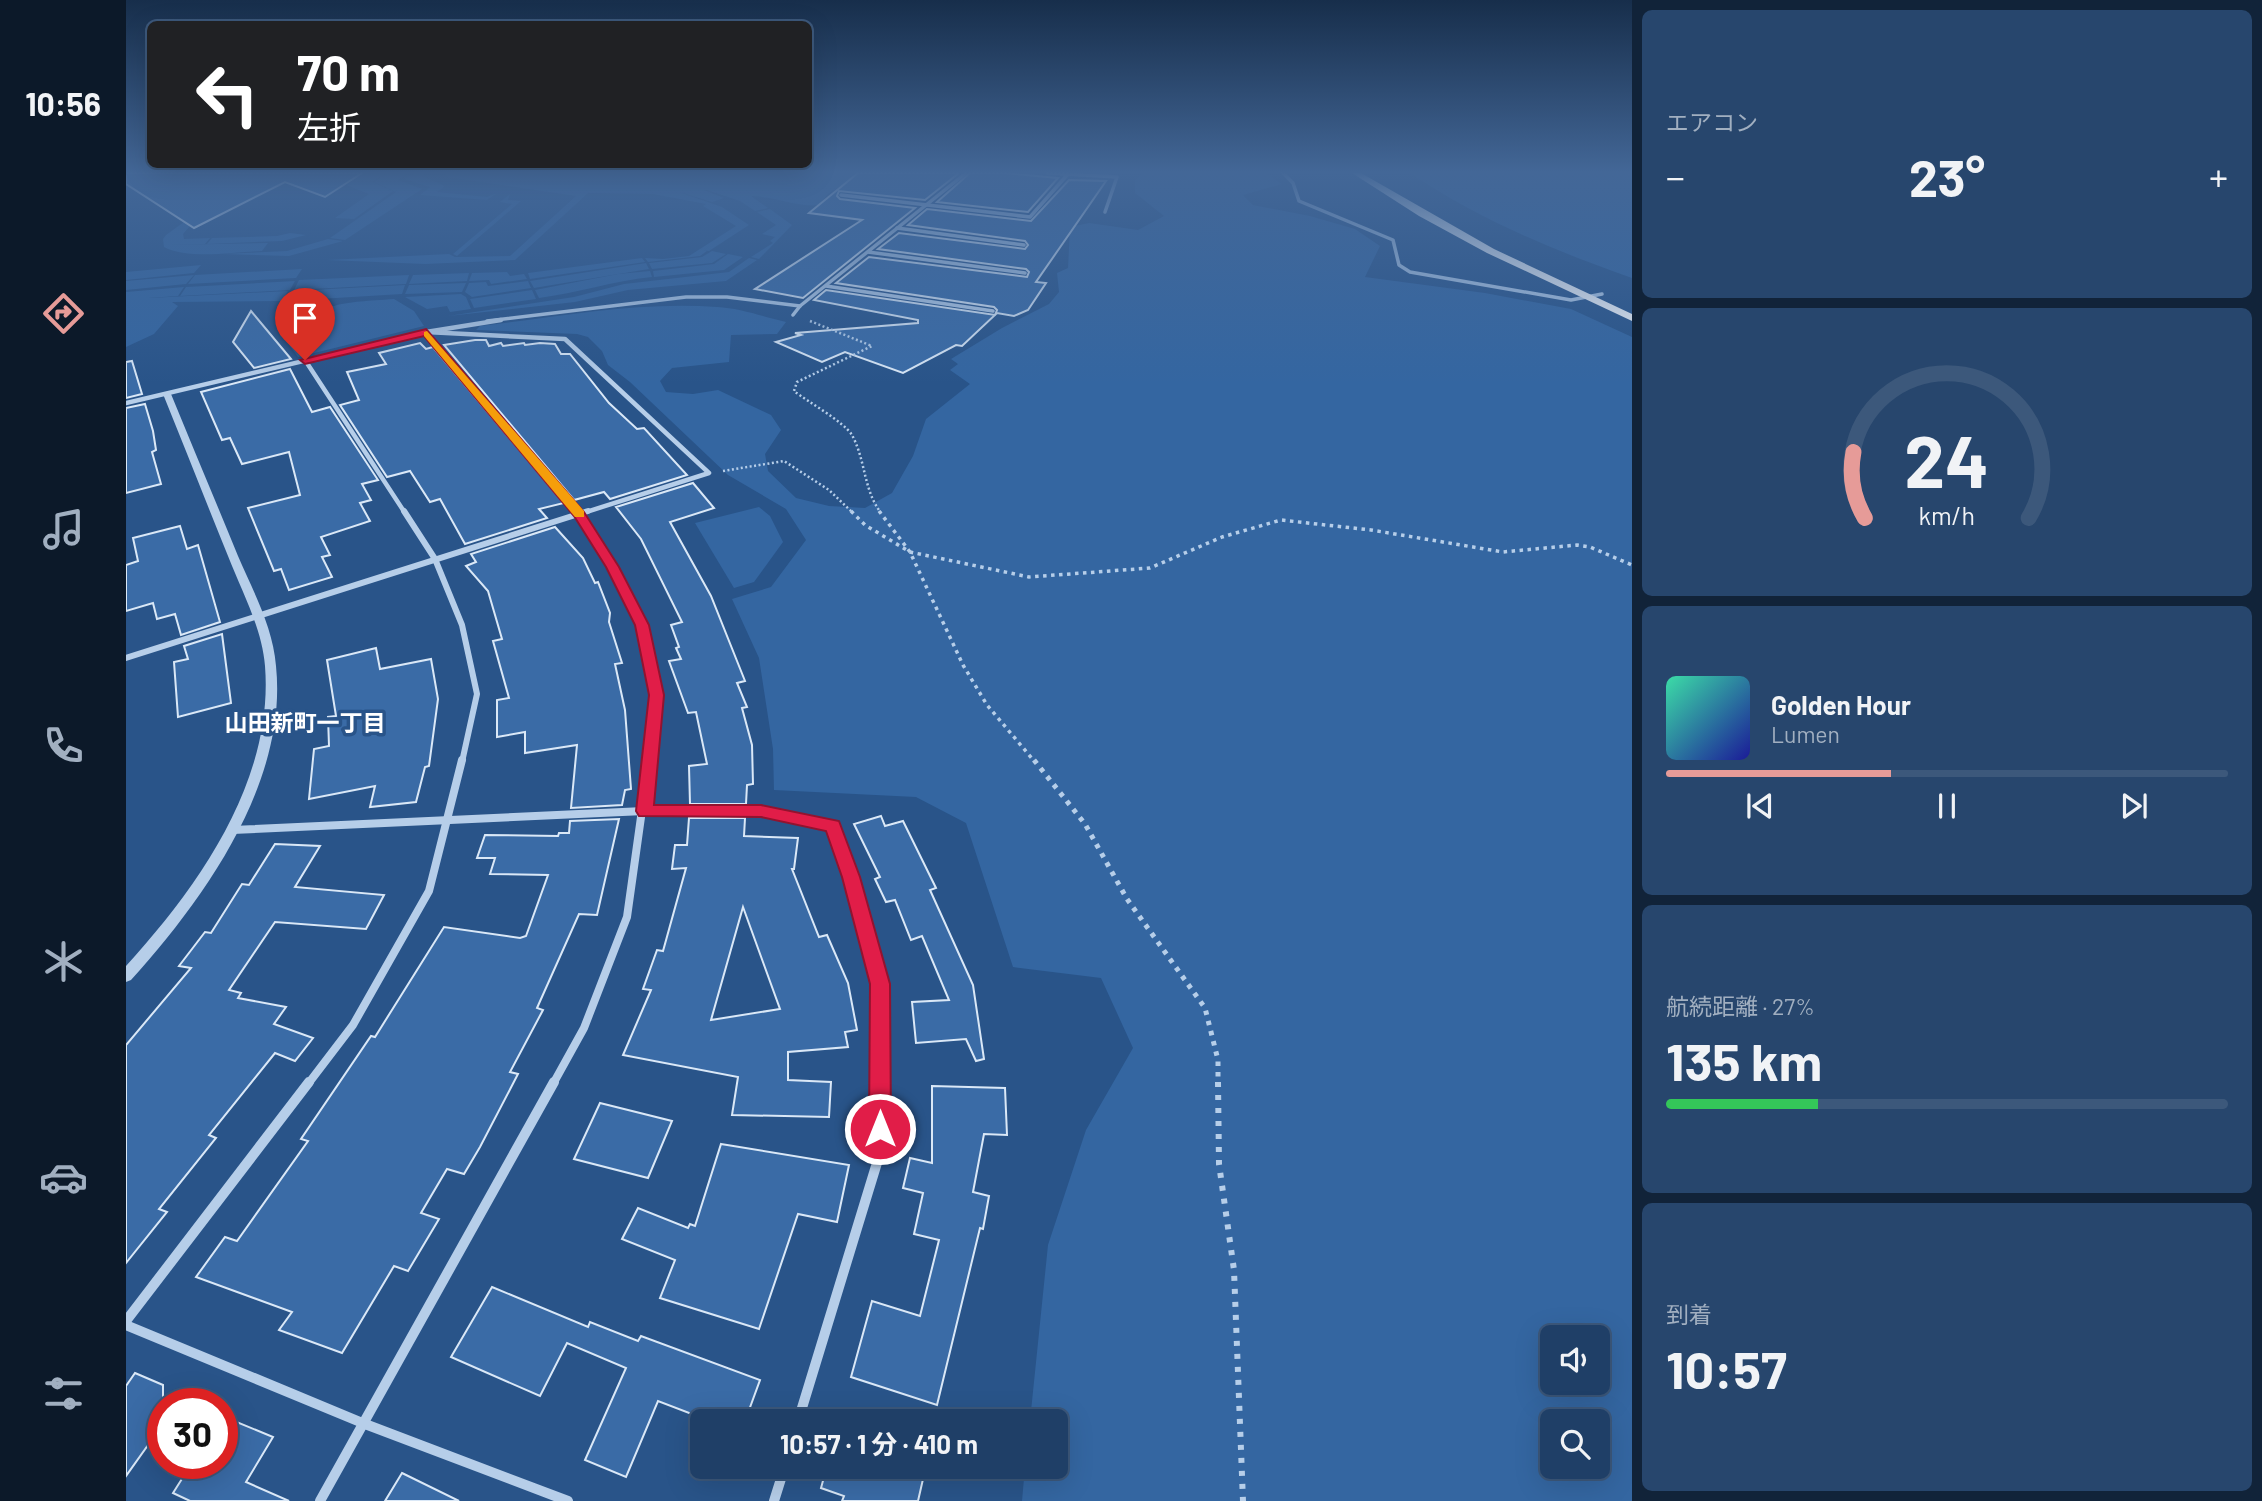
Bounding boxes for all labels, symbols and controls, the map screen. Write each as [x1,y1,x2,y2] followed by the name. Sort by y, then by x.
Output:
[297,42,400,101] text: 70 m
[182,49,273,140] icon: left
[25,84,101,122] text: 10:56
[297,107,361,145] text: 左折
[1666,108,1758,136] text: エアコン
[1909,145,1985,207] text: 23°
[1666,153,1685,199] text: −
[2209,153,2228,199] text: +
[275,288,335,360] pin
[39,289,88,338] icon: directions
[286,299,324,337] icon: arrive
[1905,416,1989,504] text: 24
[1919,500,1975,530] text: km/h
[39,505,88,554] icon: music
[1771,689,1911,720] text: Golden Hour
[225,708,386,736] district label: 山田新町一丁目
[1771,720,1840,748] text: Lumen
[39,721,88,770] icon: phone
[1741,787,1779,825] icon: previous
[1928,787,1966,825] icon: pause
[2115,787,2153,825] icon: next
[39,937,88,986] icon: climate
[1666,992,1815,1020] text: 航続距離 · 27%
[1666,1029,1822,1091] text: 135 km
[843,1092,917,1166] position arrow
[39,1153,88,1202] icon: car
[1666,1300,1712,1328] text: 到着
[1540,1325,1610,1479] map controls
[1540,1325,1610,1395] button: sound
[1666,1337,1787,1399] text: 10:57
[39,1369,88,1418] icon: filters
[147,1388,238,1479] speed limit sign: 30
[1540,1409,1610,1479] button: search
[780,1428,978,1459] text: 10:57 · 1 分 · 410 m

